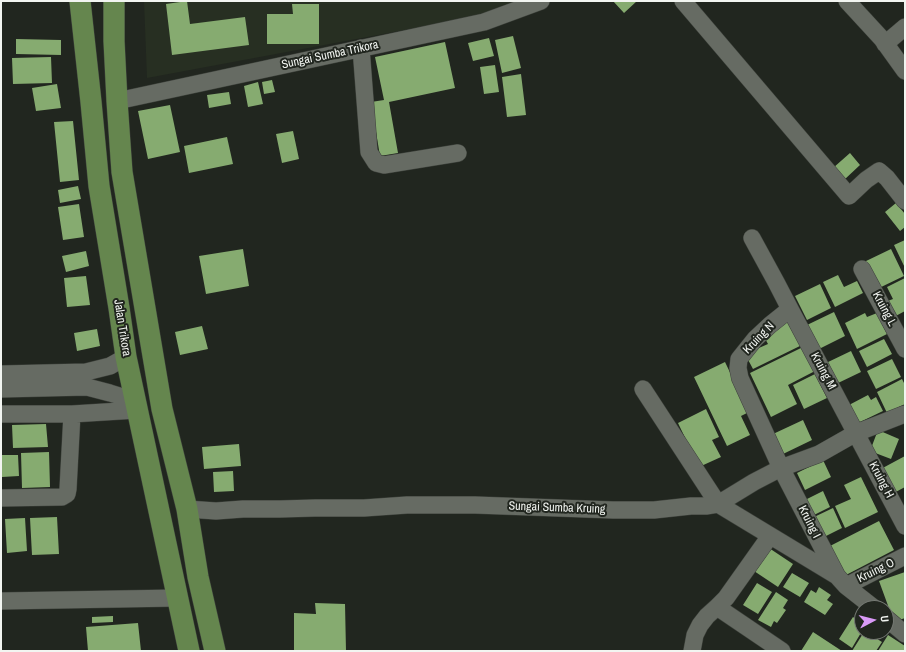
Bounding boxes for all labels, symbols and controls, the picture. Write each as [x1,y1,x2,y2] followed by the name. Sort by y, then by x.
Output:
[280,38,380,72] street label: Sungai Sumba Trikora
[869,289,899,329] street label: Kruing L
[110,299,134,357] street label: Jalan Trikora
[740,319,778,357] street label: Kruing N
[807,350,839,392] street label: Kruing M
[866,459,896,501] street label: Kruing H
[508,499,606,517] street label: Sungai Sumba Kruing
[795,503,823,541] street label: Kruing I
[855,556,897,586] street label: Kruing O
[854,600,894,640] north arrow
[878,615,892,623] text: U

